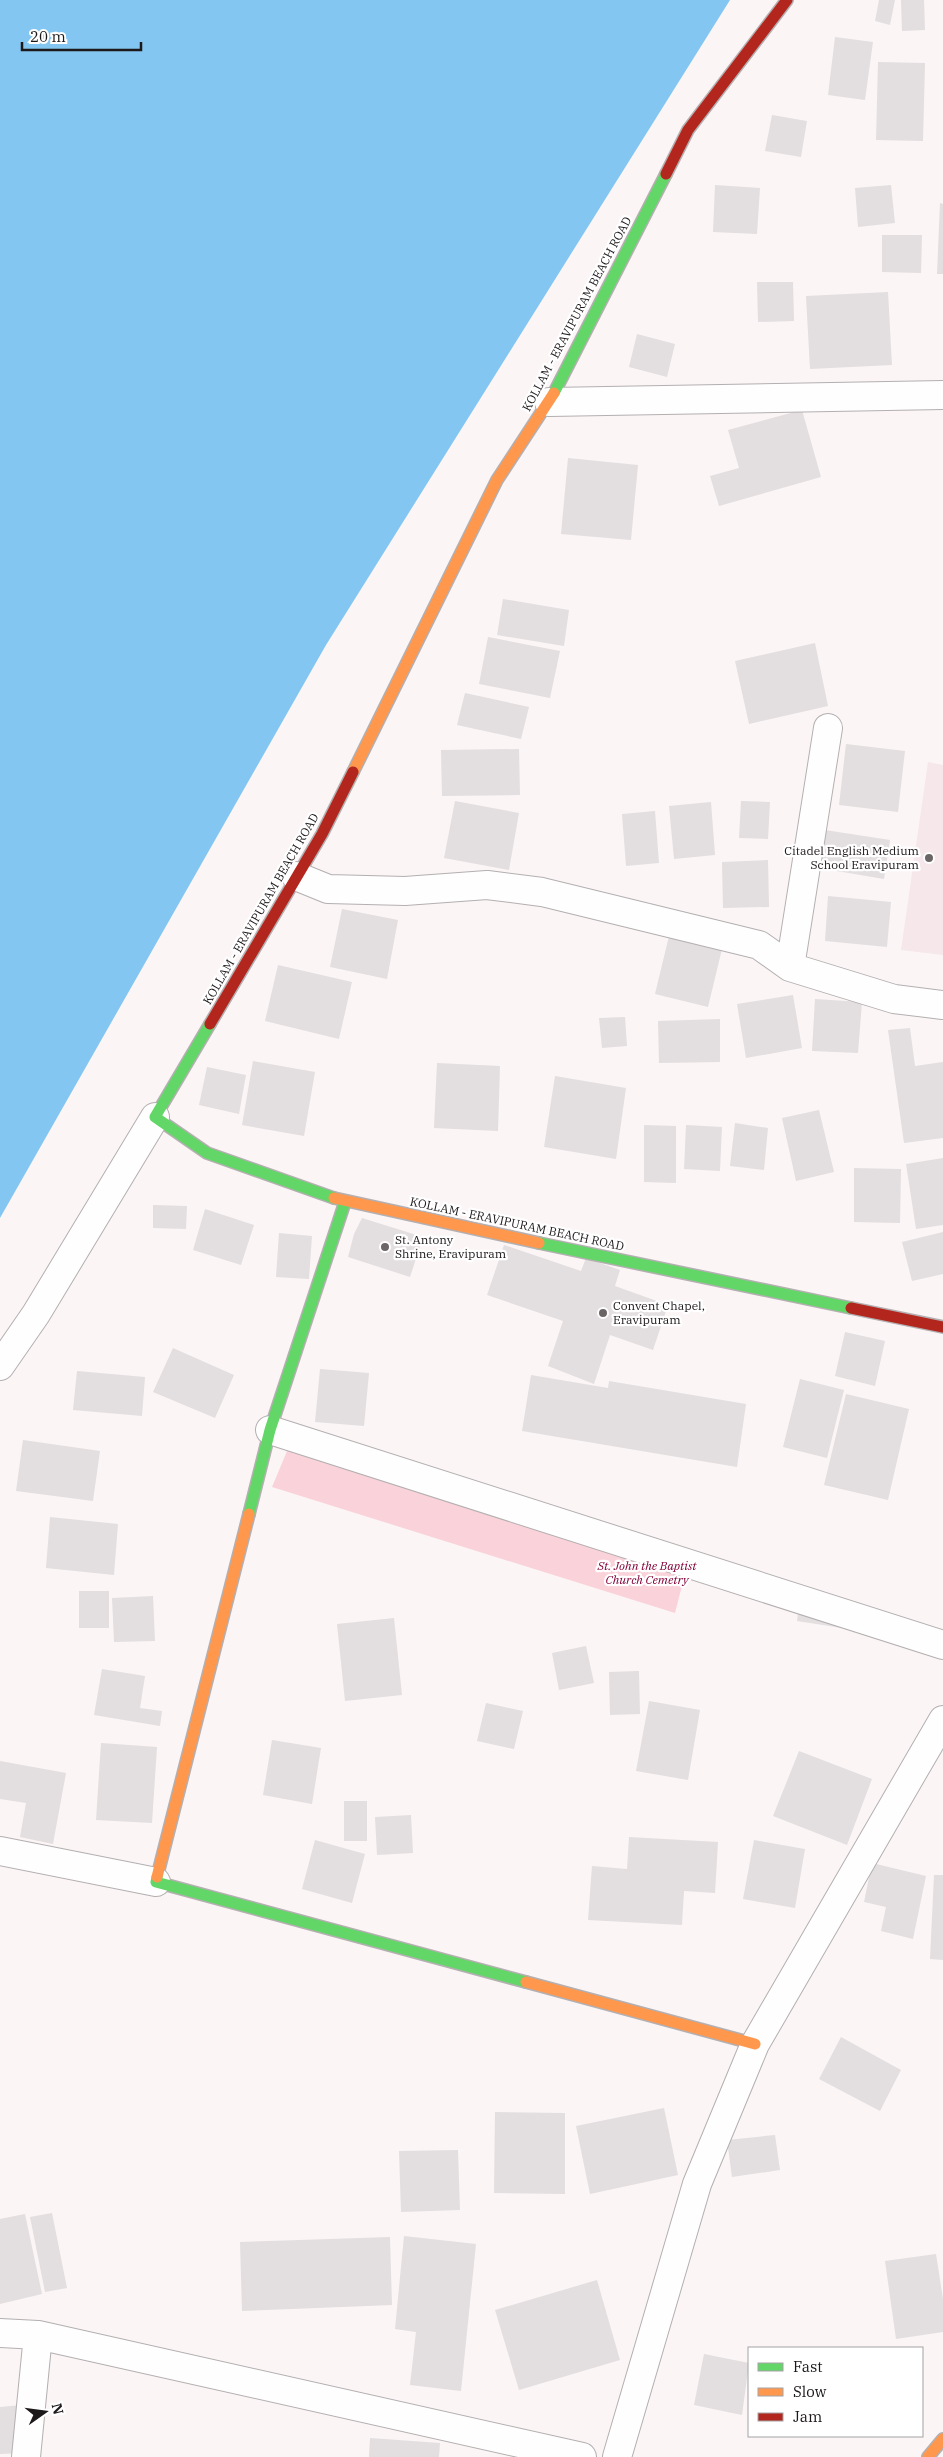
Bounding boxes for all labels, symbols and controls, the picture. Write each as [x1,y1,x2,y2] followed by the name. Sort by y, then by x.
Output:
[22,20,141,52] scale bar
[30,27,66,46] text: 20 m
[519,214,634,414] street label: KOLLAM - ERAVIPURAM BEACH ROAD
[199,810,322,1007] street label: KOLLAM - ERAVIPURAM BEACH ROAD
[784,843,920,872] place label: Citadel English Medium School Eravipuram
[923,852,935,864] marker: Citadel English Medium School Eravipuram
[409,1193,625,1254] street label: KOLLAM - ERAVIPURAM BEACH ROAD
[395,1232,507,1261] place label: St. Antony Shrine, Eravipuram
[379,1241,391,1253] marker: St. Antony Shrine, Eravipuram
[613,1298,705,1327] place label: Convent Chapel, Eravipuram
[597,1307,609,1319] marker: Convent Chapel, Eravipuram
[596,1558,697,1587] park label: St. John the Baptist Church Cemetry
[748,2347,923,2437] legend
[793,2357,823,2376] text: Fast
[793,2382,827,2401] text: Slow
[20,2387,70,2437] north arrow
[48,2401,68,2416] text: N
[793,2407,822,2426] text: Jam

